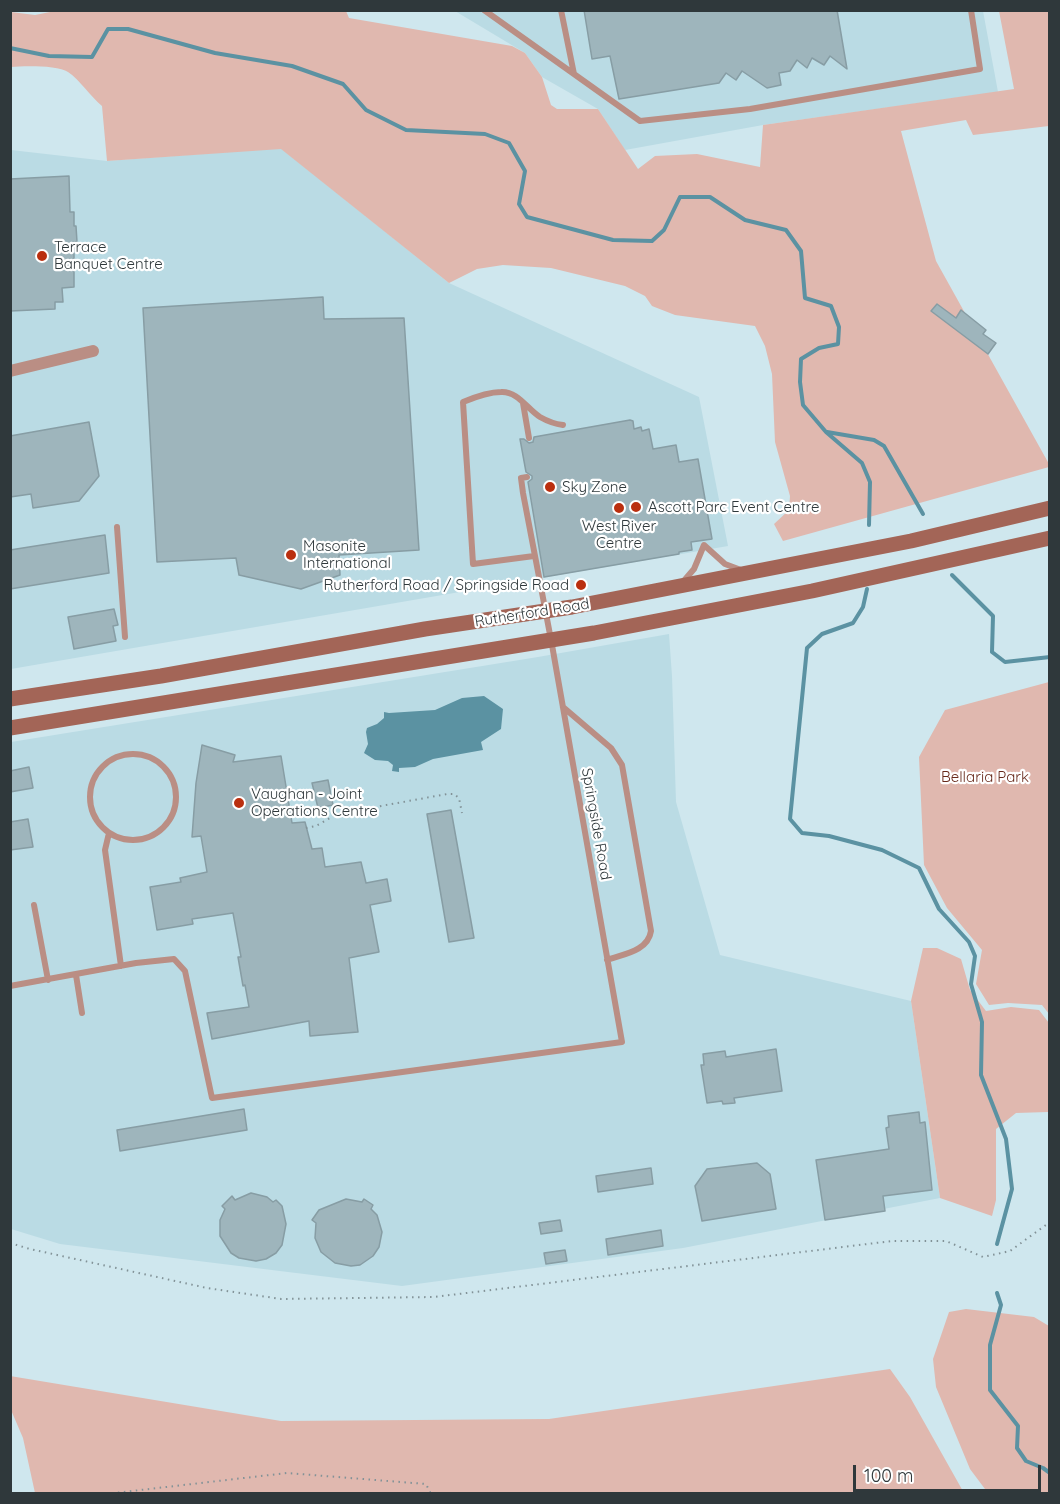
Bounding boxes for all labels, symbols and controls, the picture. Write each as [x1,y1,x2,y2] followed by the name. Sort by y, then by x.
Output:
[54,238,163,273] place label: Terrace Banquet Centre
[35,249,49,263] marker: Terrace Banquet Centre
[562,478,627,496] place label: Sky Zone
[543,480,557,494] marker: Sky Zone
[648,498,820,516] place label: Ascott Parc Event Centre
[629,500,643,514] marker: Ascott Parc Event Centre
[612,501,626,515] marker: West River Centre
[582,517,656,552] place label: West River Centre
[303,537,391,572] place label: Masonite International
[284,548,298,562] marker: Masonite International
[323,576,569,594] place label: Rutherford Road / Springside Road
[574,578,588,592] marker: Rutherford Road / Springside Road
[473,595,591,631] street label: Rutherford Road
[577,767,615,881] street label: Springside Road
[941,768,1029,786] park label: Bellaria Park
[251,785,378,820] place label: Vaughan - Joint Operations Centre
[232,796,246,810] marker: Vaughan - Joint Operations Centre
[856,1453,1044,1491] scale bar
[864,1464,913,1487] text: 100 m

